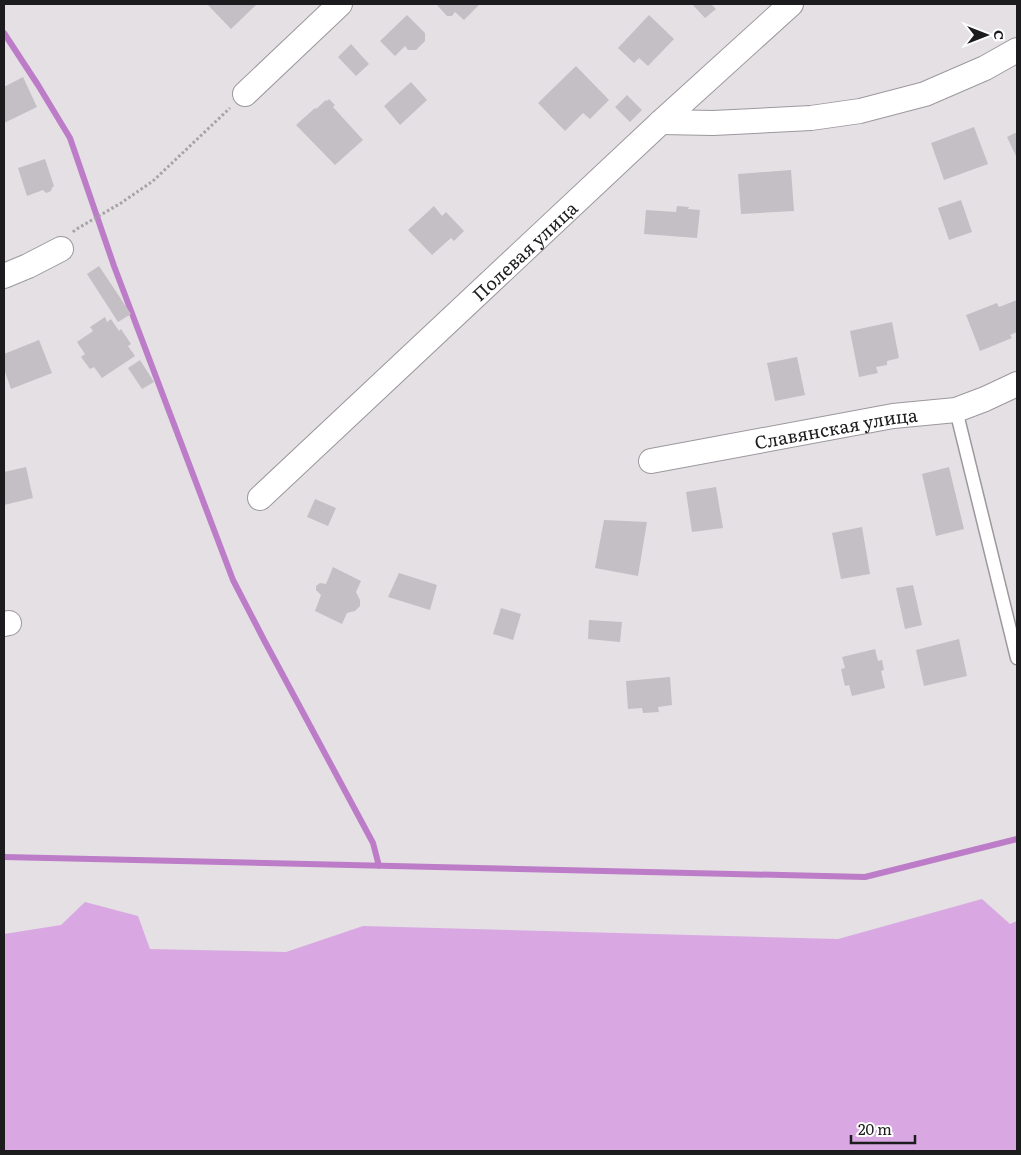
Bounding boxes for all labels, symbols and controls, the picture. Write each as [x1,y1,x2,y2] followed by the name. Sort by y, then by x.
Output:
[961,10,1011,60] north arrow
[990,30,1010,40] text: С
[465,194,583,307] street label: Полевая улица
[752,400,919,455] street label: Славянская улица
[851,1112,915,1144] scale bar
[858,1117,892,1140] text: 20 m

